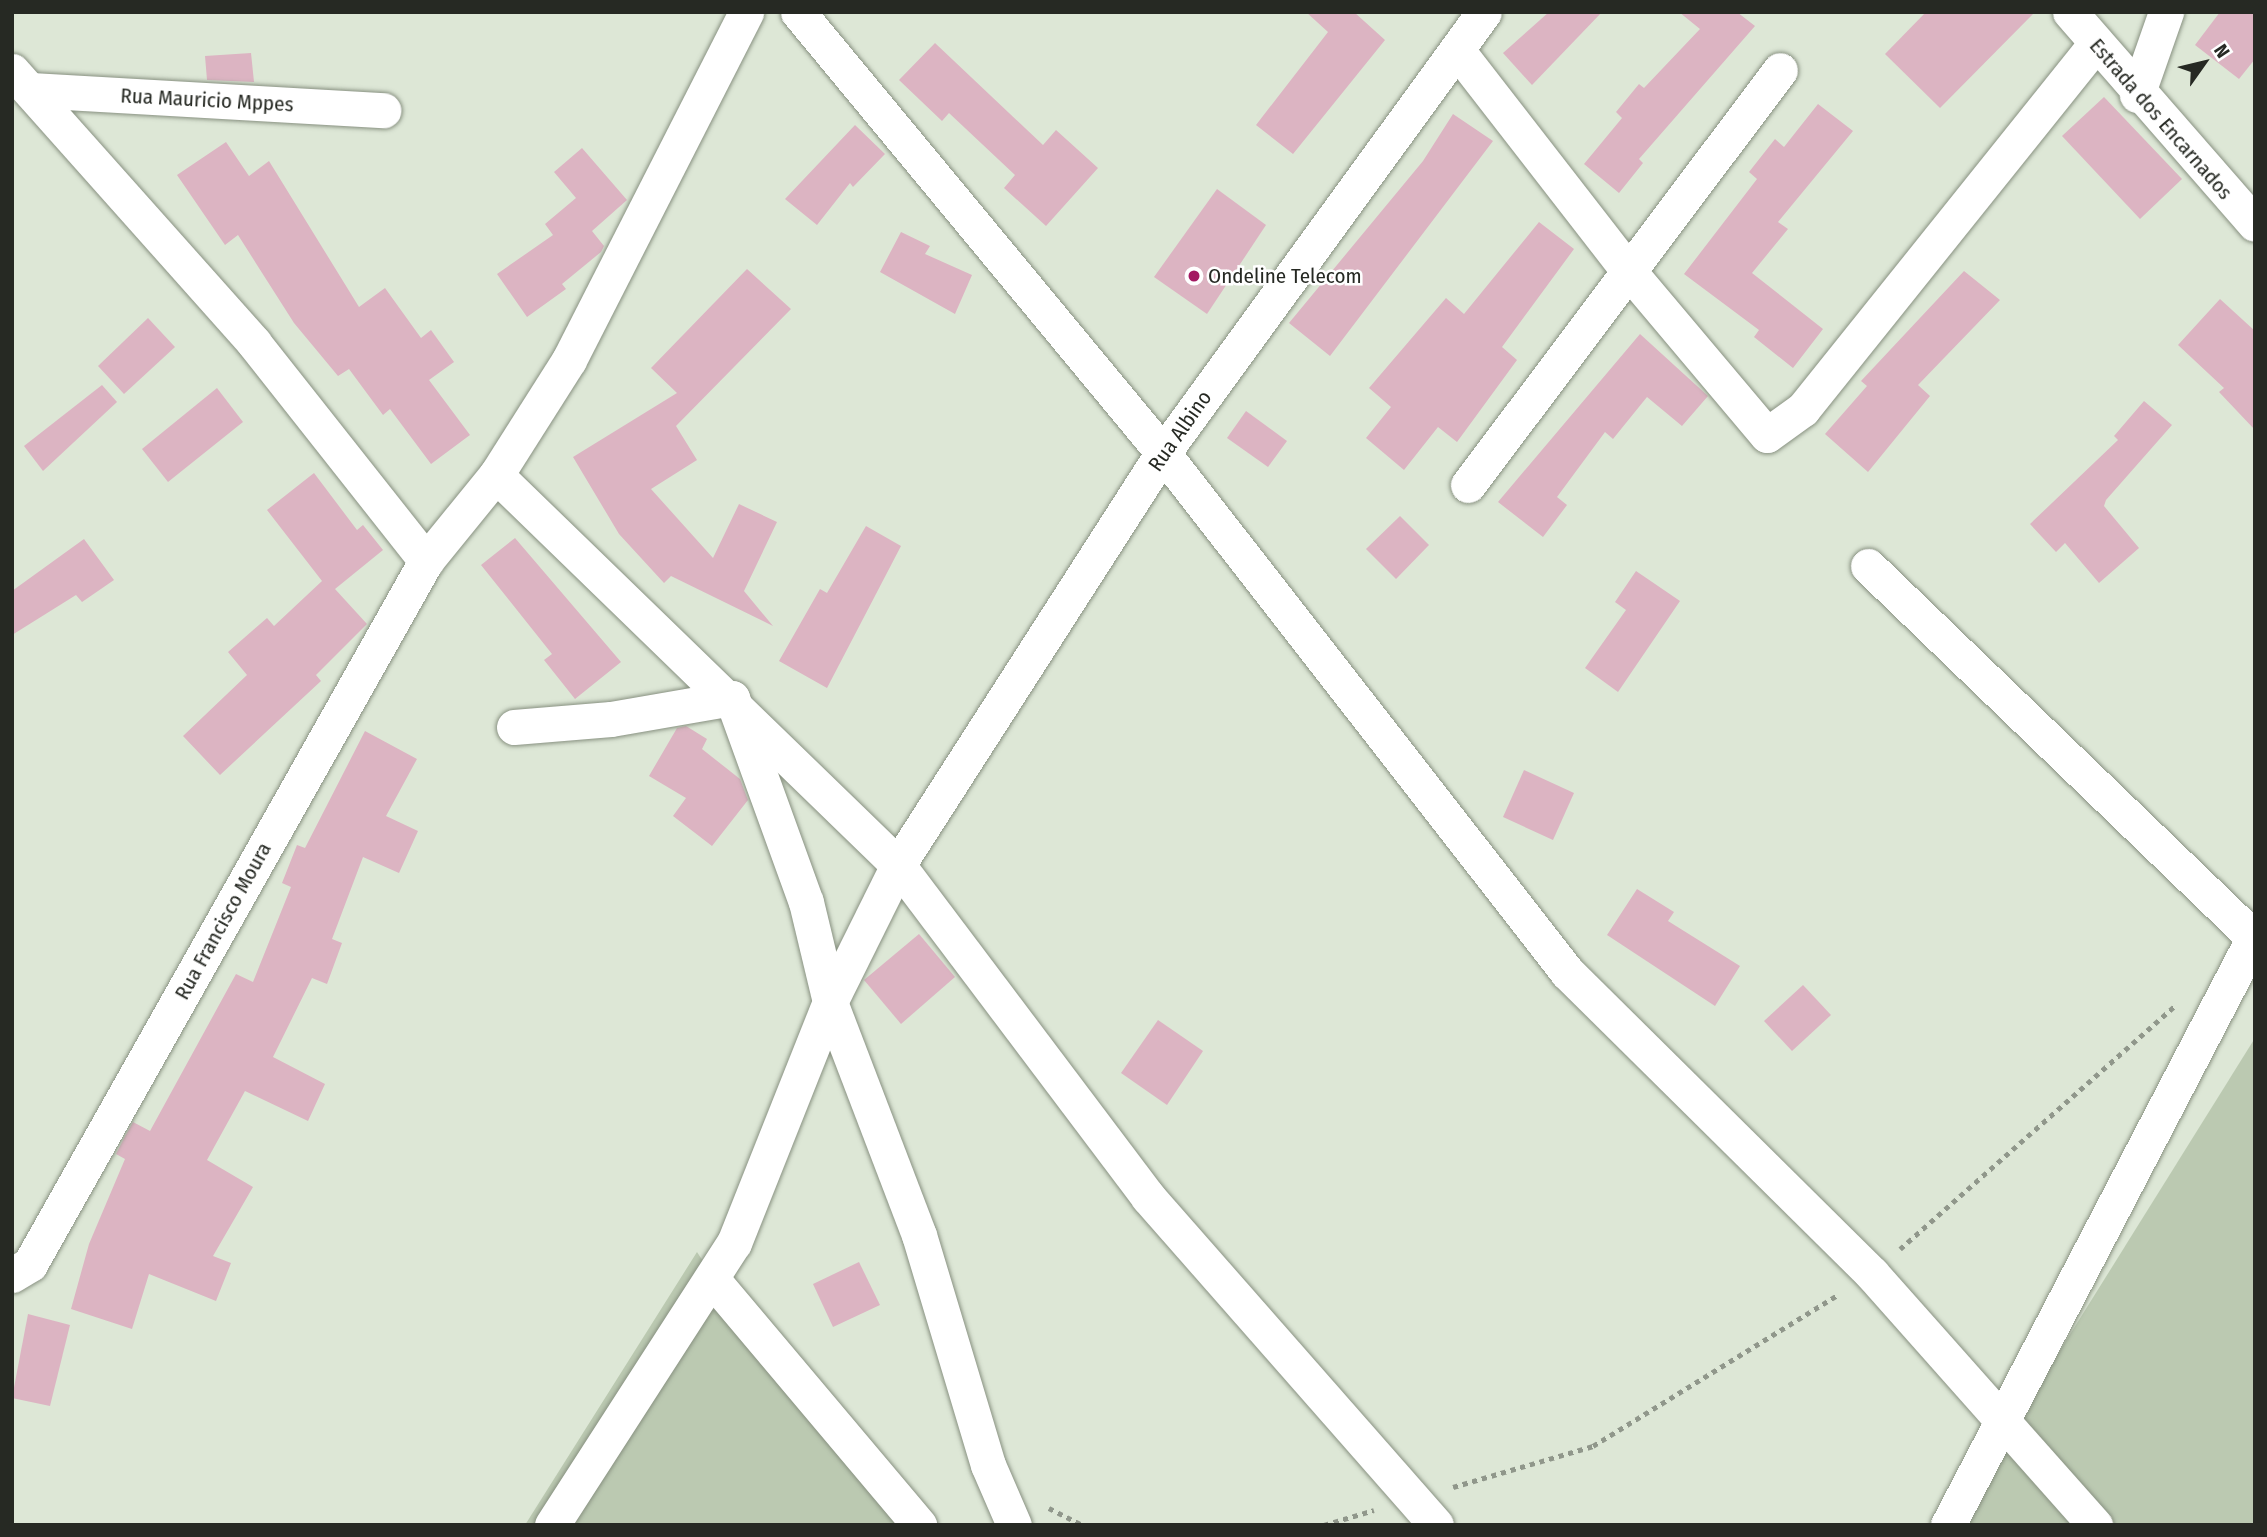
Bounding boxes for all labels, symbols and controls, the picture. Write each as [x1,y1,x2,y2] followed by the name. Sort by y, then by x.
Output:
[2169,28,2239,98] north arrow
[2084,33,2238,205] street label: Estrada dos Encarnados
[2209,40,2235,62] text: N
[120,83,294,117] street label: Rua Mauricio Mppes
[1208,263,1362,289] place label: Ondeline Telecom
[1186,268,1202,284] marker: Ondeline Telecom
[1143,386,1217,476] street label: Rua Albino
[169,838,277,1004] street label: Rua Francisco Moura

